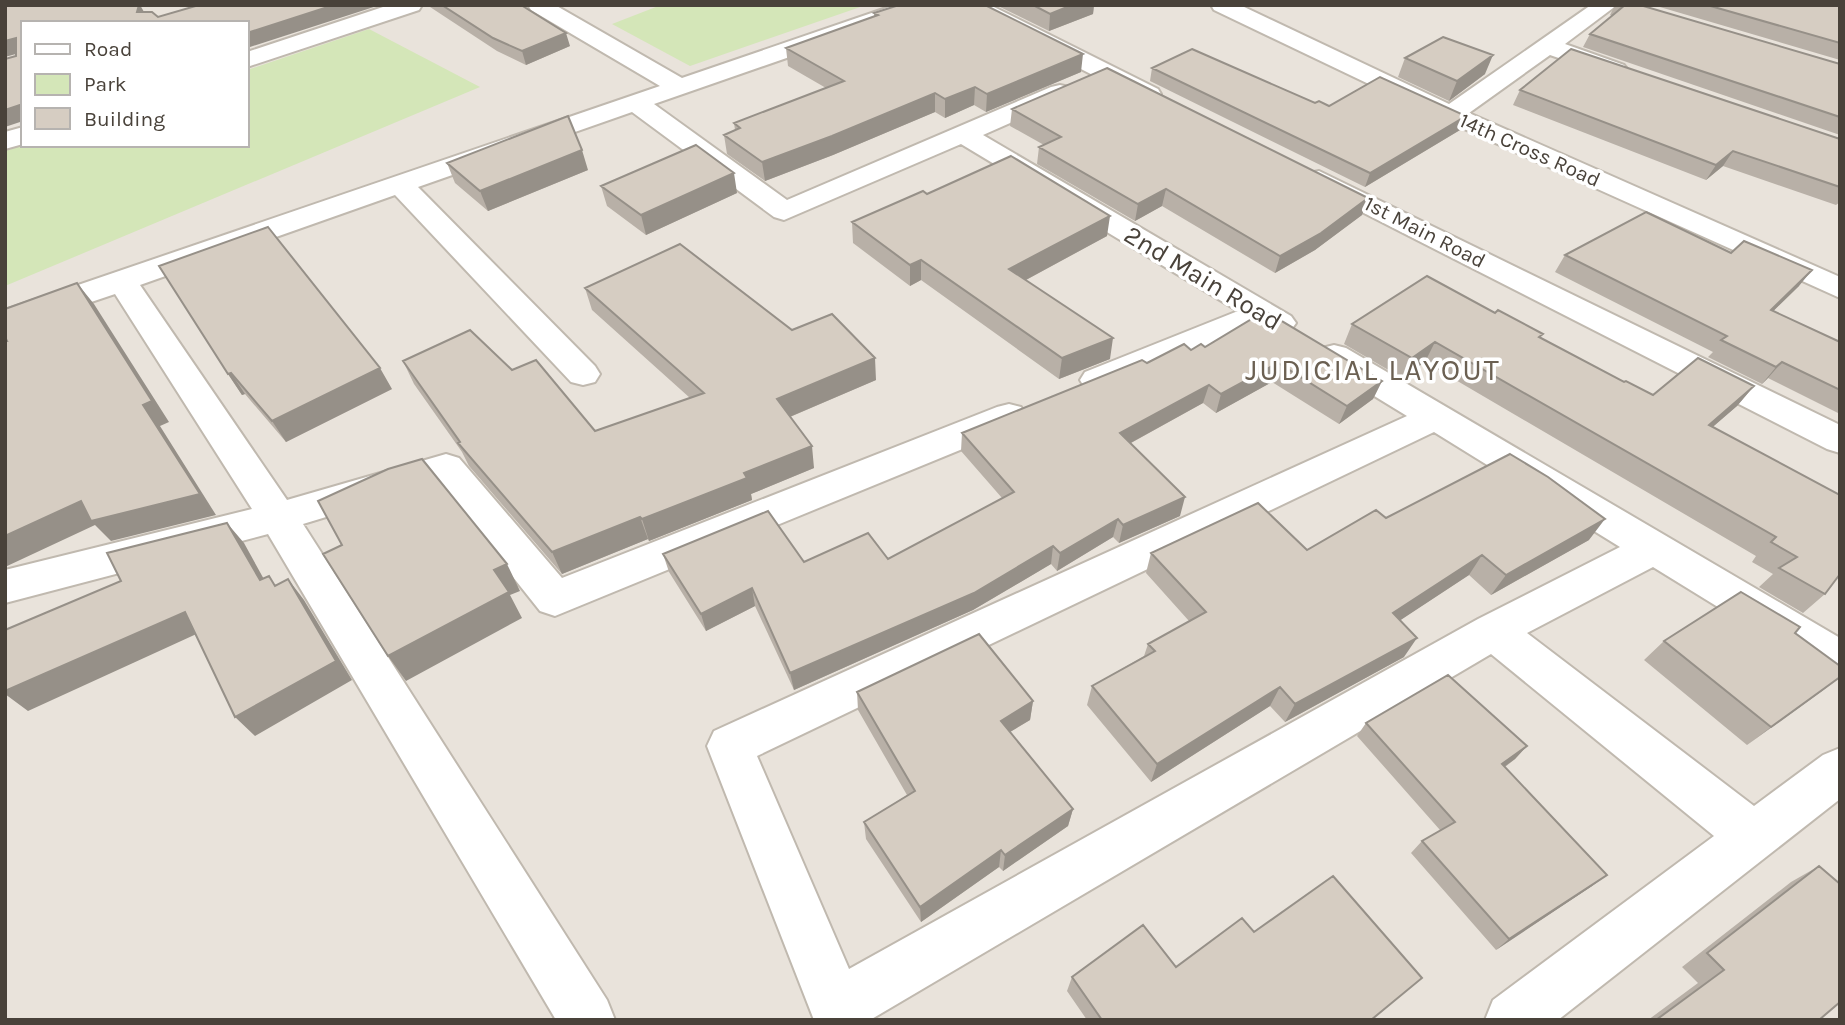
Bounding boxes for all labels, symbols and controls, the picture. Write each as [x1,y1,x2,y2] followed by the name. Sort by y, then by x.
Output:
[21,21,248,147] legend
[84,37,132,61] text: Road
[84,72,127,96] text: Park
[84,107,165,131] text: Building
[1456,108,1604,192] street label: 14th Cross Road
[1361,191,1489,273] street label: 1st Main Road
[1119,219,1287,337] street label: 2nd Main Road
[1245,352,1501,388] district label: JUDICIAL LAYOUT

